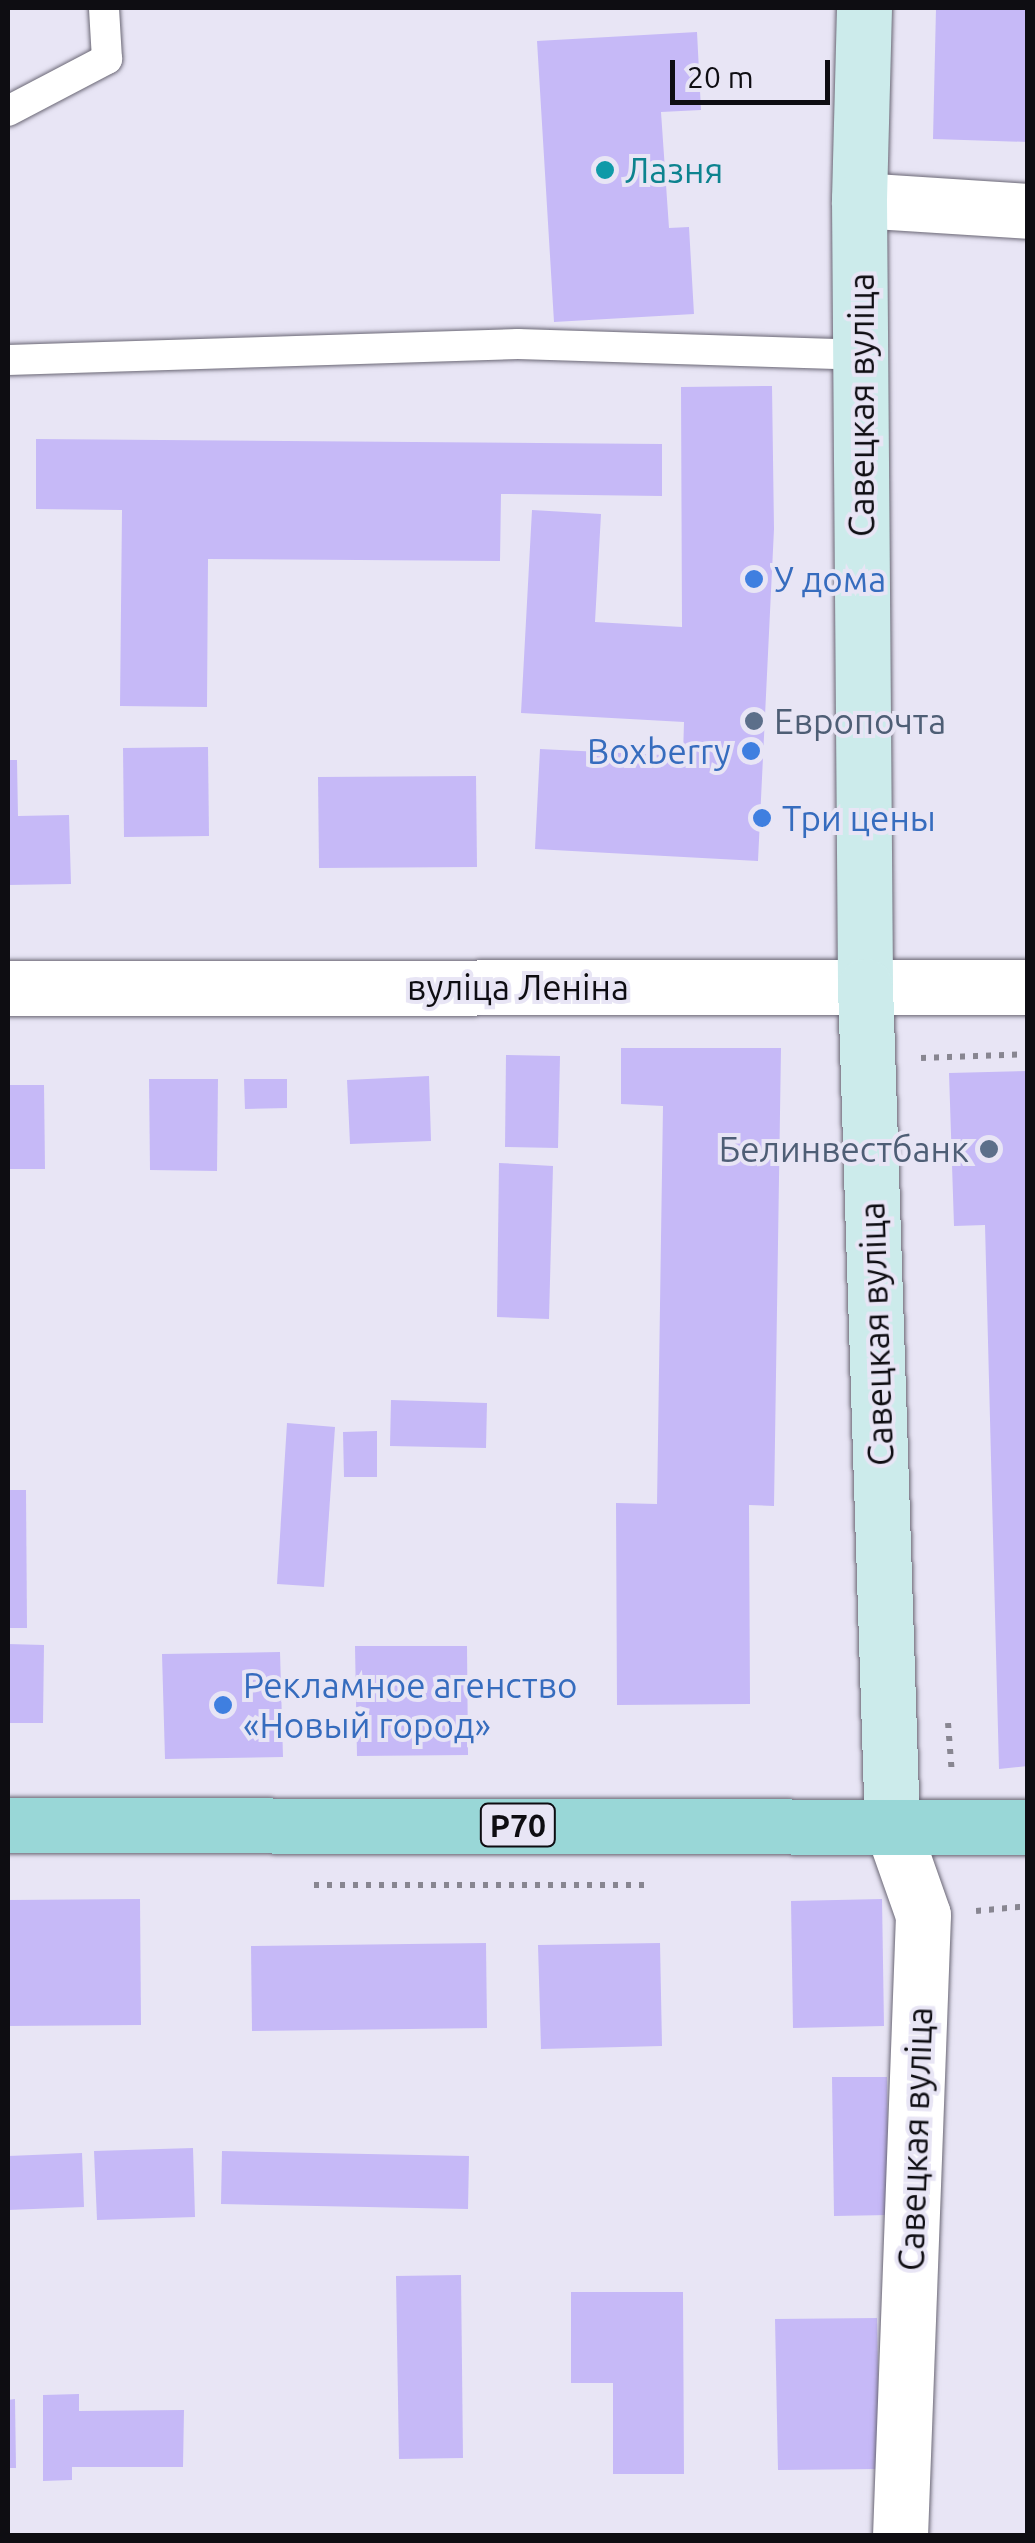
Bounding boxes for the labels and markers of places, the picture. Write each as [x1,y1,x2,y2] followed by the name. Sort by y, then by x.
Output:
[625,149,723,191] place label: Лазня
[594,159,616,181] marker: Лазня
[774,558,886,600] place label: У дома
[743,568,765,590] marker: У дома
[774,700,946,742] place label: Европочта
[743,710,765,732] marker: Европочта
[587,730,731,772] place label: Boxberry
[740,740,762,762] marker: Boxberry
[782,797,936,839] place label: Три цены
[751,807,773,829] marker: Три цены
[719,1128,969,1170] place label: Белинвестбанк
[978,1138,1000,1160] marker: Белинвестбанк
[243,1664,577,1746] place label: Рекламное агенство «Новый город»
[212,1694,234,1716] marker: Рекламное агенство «Новый город»

